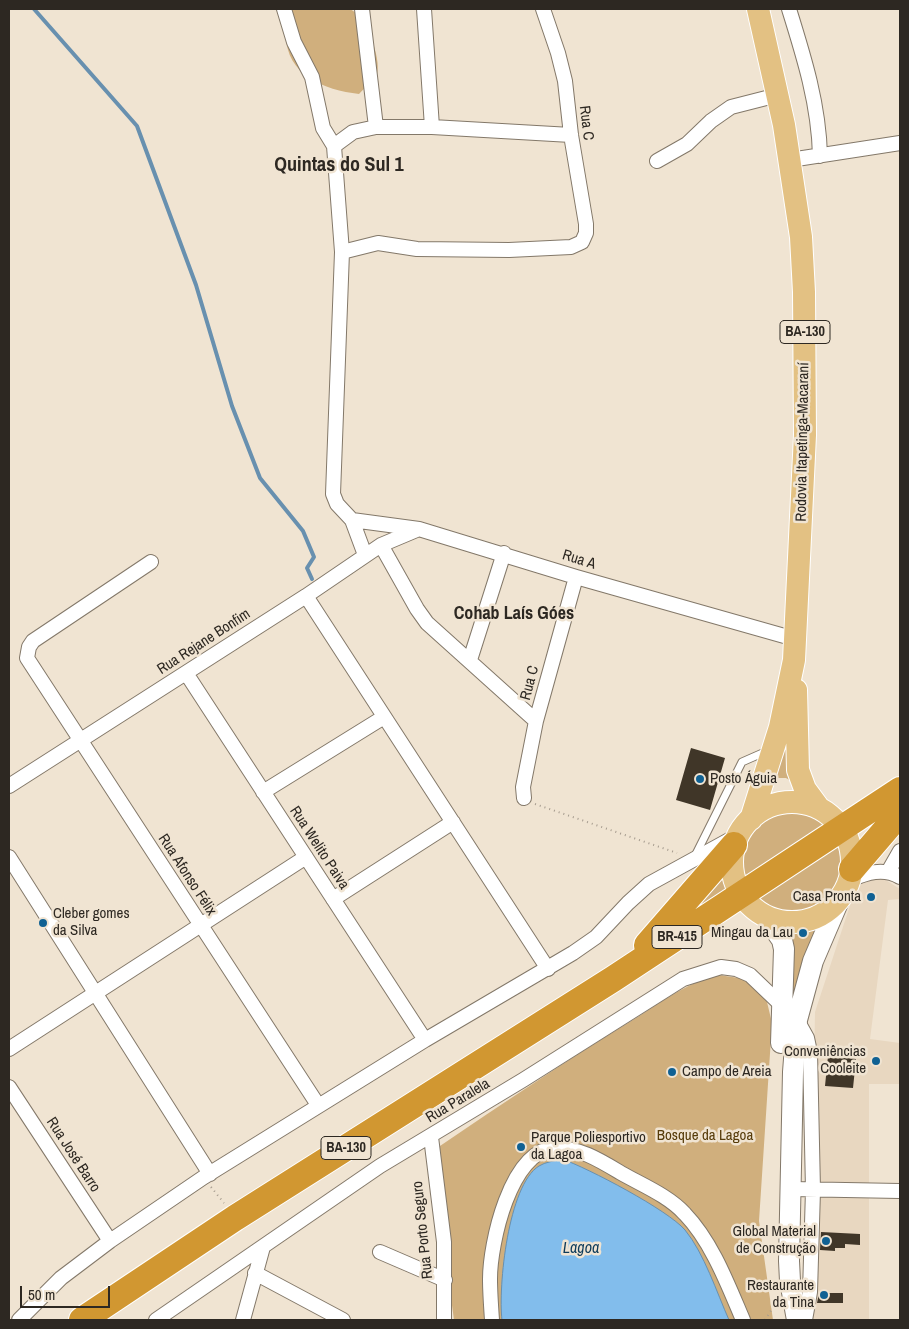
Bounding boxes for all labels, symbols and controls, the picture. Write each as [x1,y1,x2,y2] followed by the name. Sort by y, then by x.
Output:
[575,105,597,141] street label: Rua C
[274,154,404,178] district label: Quintas do Sul 1
[780,321,830,344] road number: BA-130
[793,362,813,522] street label: Rodovia Itapetinga-Macaraní
[560,546,598,574] street label: Rua A
[454,603,574,625] district label: Cohab Laís Góes
[154,605,254,679] street label: Rua Rejane Bonfim
[517,664,543,702] street label: Rua C
[710,770,777,788] place label: Posto Águia
[694,773,706,785] marker: Posto Águia
[285,803,353,893] street label: Rua Welito Paiva
[154,831,220,919] street label: Rua Afonso Félix
[793,888,861,906] place label: Casa Pronta
[865,891,877,903] marker: Casa Pronta
[53,905,130,940] place label: Cleber gomes da Silva
[37,917,49,929] marker: Cleber gomes da Silva
[711,924,793,942] place label: Mingau da Lau
[652,926,702,949] road number: BR-415
[797,927,809,939] marker: Mingau da Lau
[784,1043,866,1078] place label: Conveniências Cooleite
[870,1055,882,1067] marker: Conveniências Cooleite
[682,1063,772,1081] place label: Campo de Areia
[666,1066,678,1078] marker: Campo de Areia
[423,1075,493,1127] street label: Rua Paralela
[42,1114,104,1196] street label: Rua José Barro
[657,1127,753,1145] park label: Bosque da Lagoa
[531,1129,646,1164] place label: Parque Poliesportivo da Lagoa
[321,1136,371,1160] road number: BA-130
[515,1141,527,1153] marker: Parque Poliesportivo da Lagoa
[409,1180,437,1280] street label: Rua Porto Seguro
[733,1223,816,1258] place label: Global Material de Construção
[820,1235,832,1247] marker: Global Material de Construção
[563,1239,599,1259] water label: Lagoa
[22,1276,112,1308] scale bar
[747,1277,814,1312] place label: Restaurante da Tina
[28,1284,55,1305] text: 50 m
[818,1289,830,1301] marker: Restaurante da Tina

